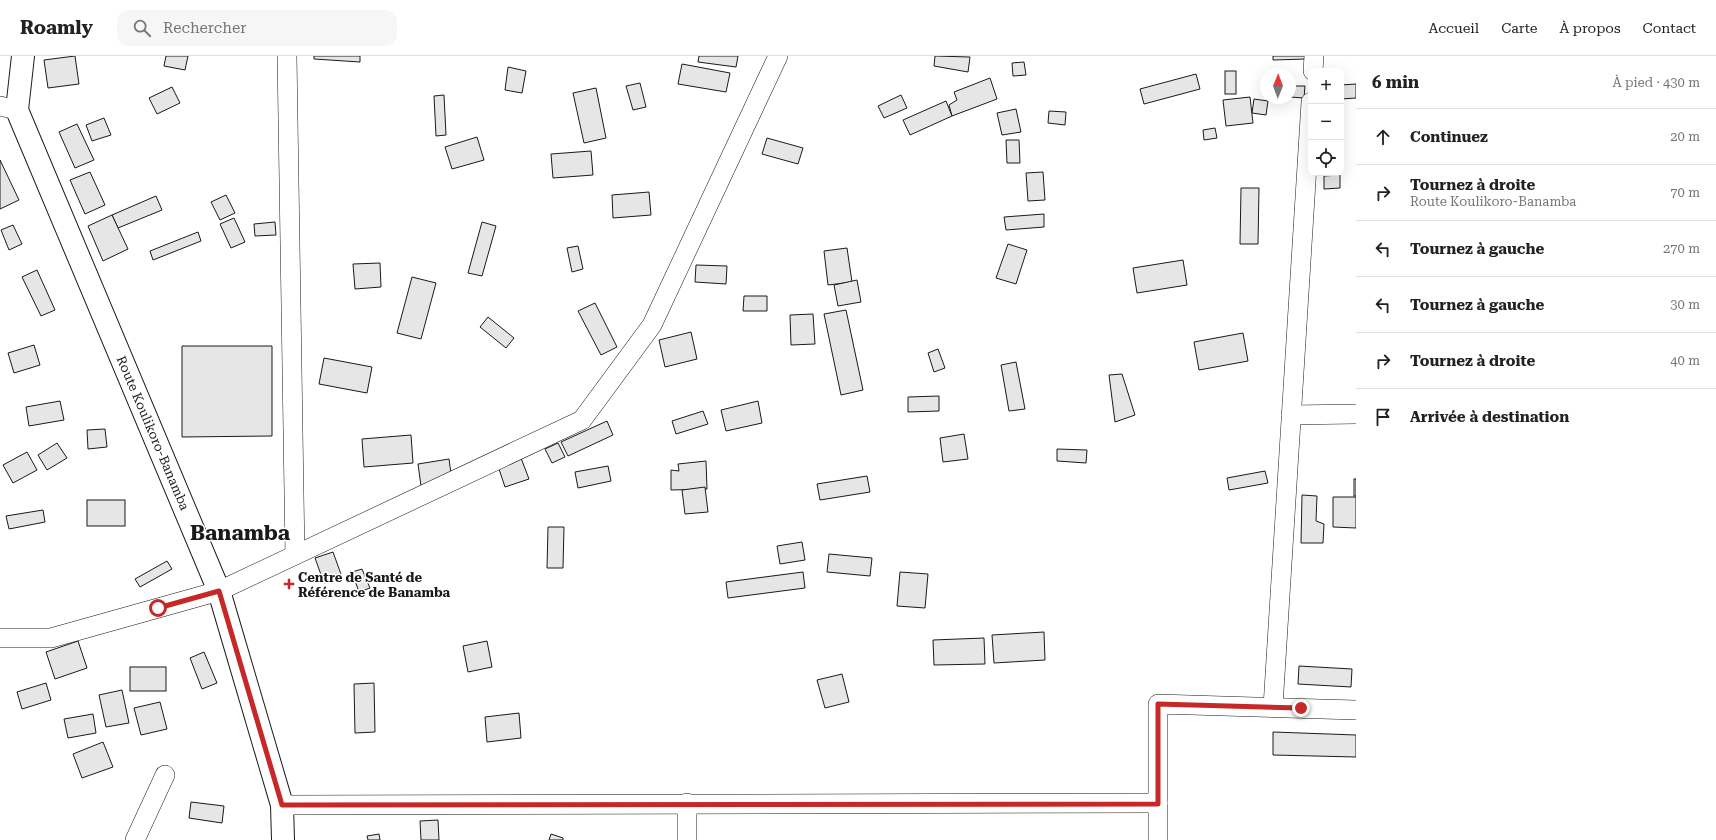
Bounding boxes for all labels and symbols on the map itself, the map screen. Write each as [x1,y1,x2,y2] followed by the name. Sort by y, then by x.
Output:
[1260,68,1296,104] north arrow
[114,353,192,513] street label: Route Koulikoro-Banamba
[190,521,291,545] district label: Banamba
[298,570,450,600] place label: Centre de Santé de Référence de Banamba
[283,578,295,590] marker: Centre de Santé de Référence de Banamba
[149,599,167,617] route start
[1292,699,1310,717] route end

